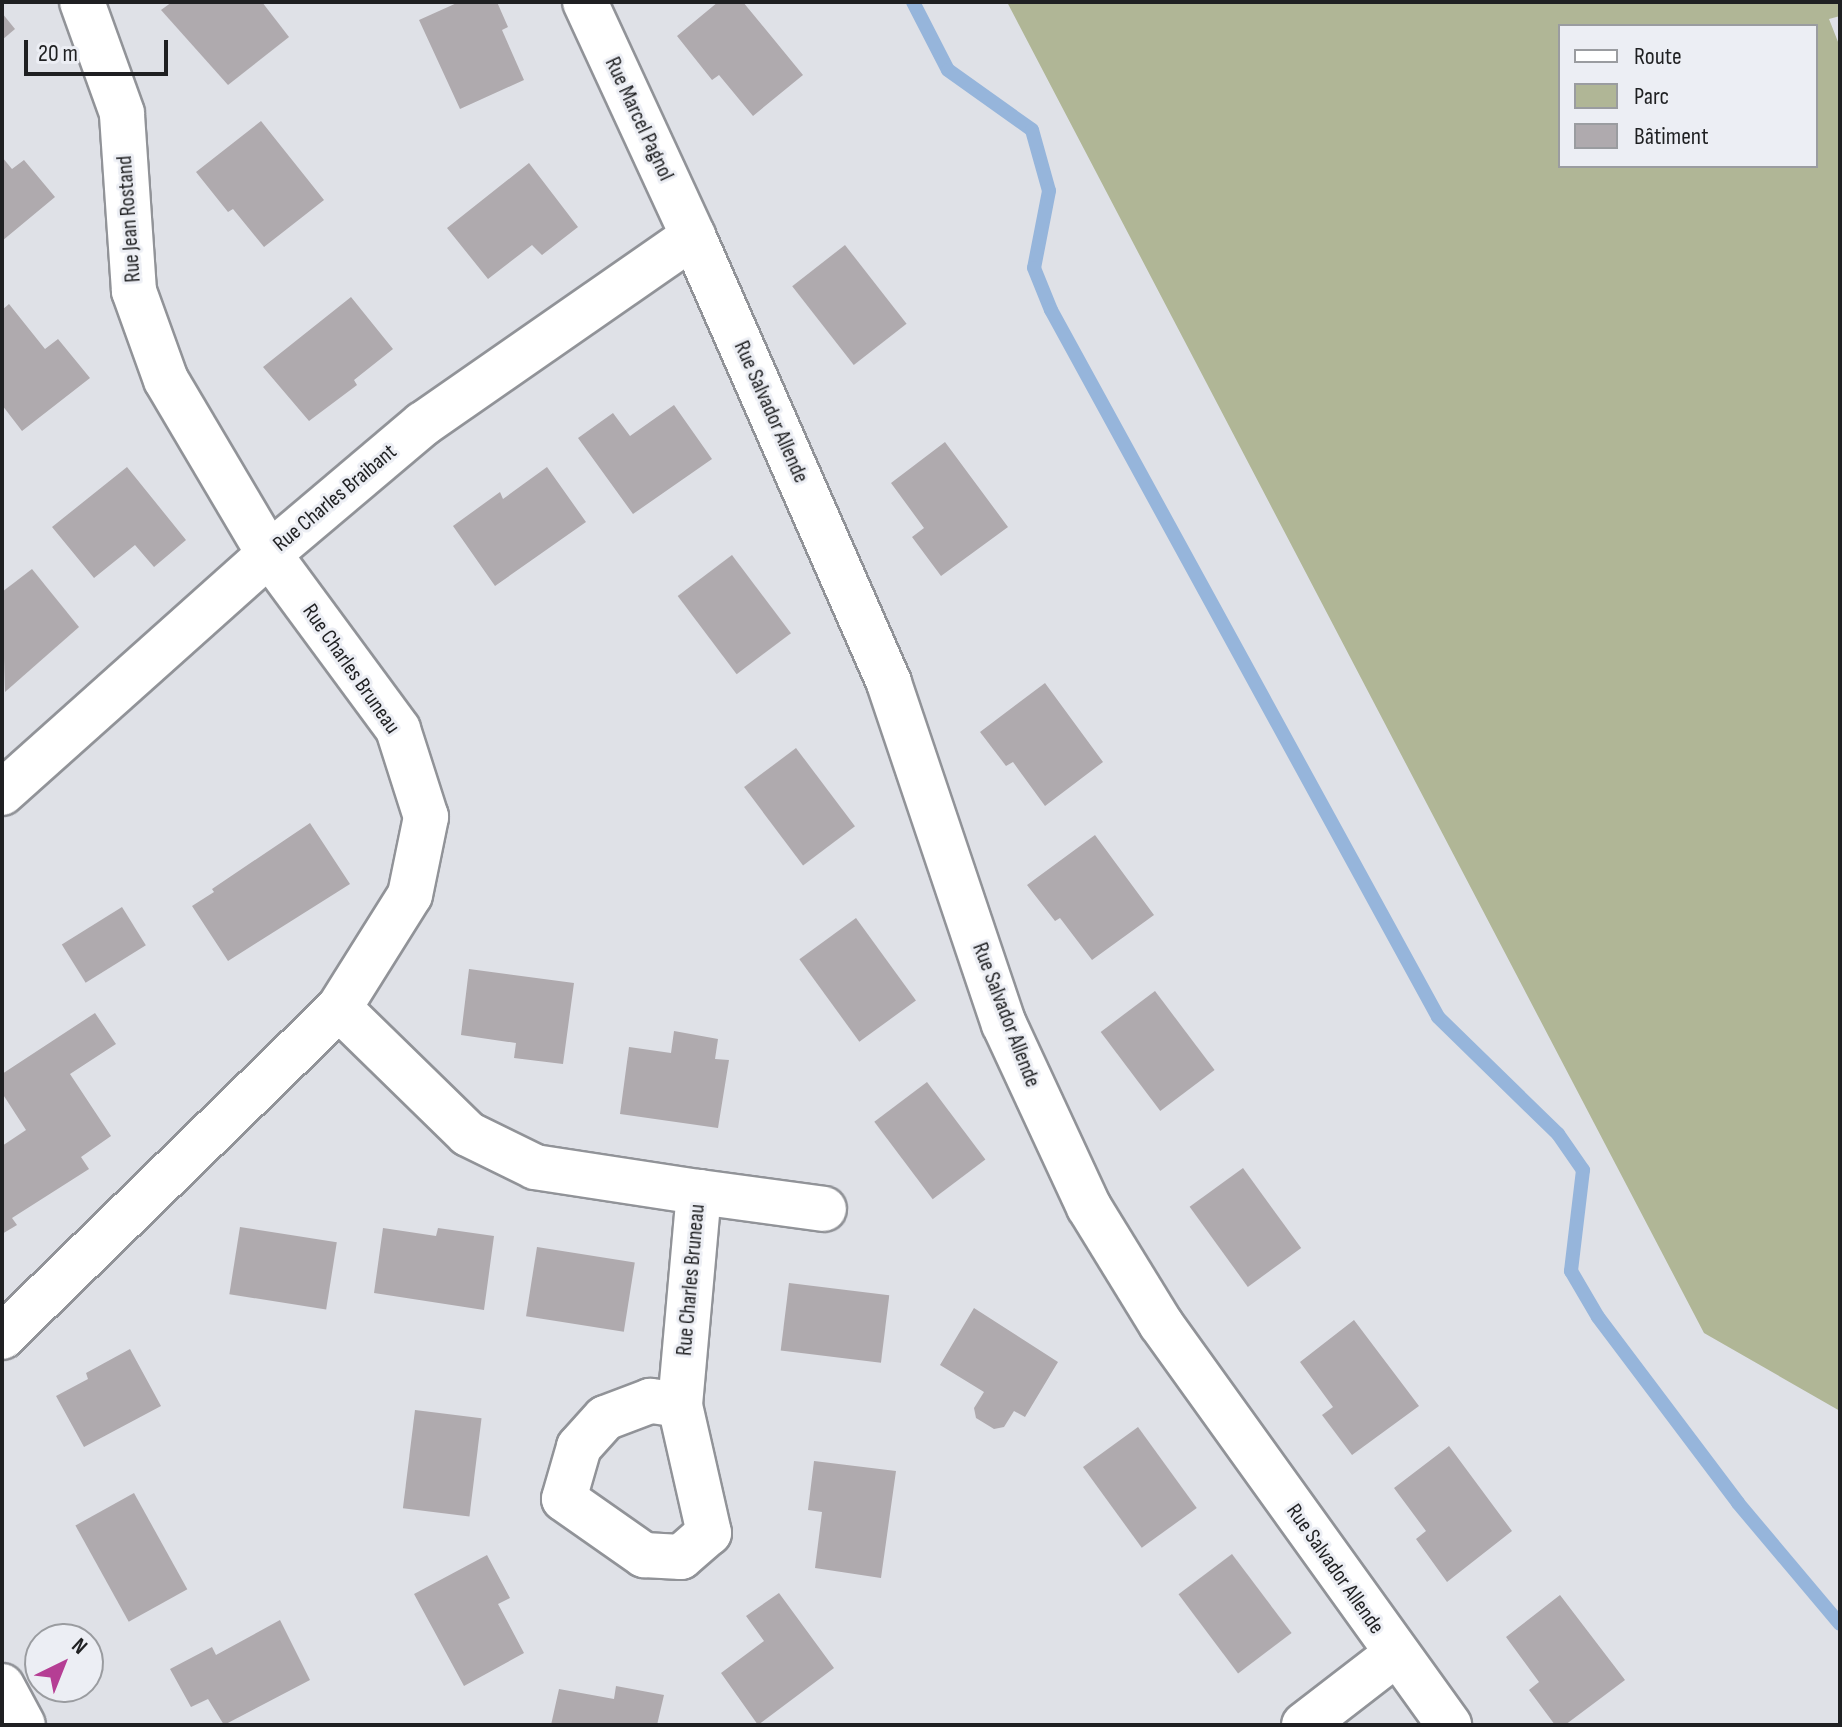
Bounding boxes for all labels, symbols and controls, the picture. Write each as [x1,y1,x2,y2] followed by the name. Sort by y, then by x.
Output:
[28,24,172,74] scale bar
[1558,24,1818,168] legend
[38,39,78,68] text: 20 m
[1634,42,1682,71] text: Route
[599,53,679,185] street label: Rue Marcel Pagnol
[1634,82,1669,111] text: Parc
[1634,122,1709,151] text: Bâtiment
[111,155,147,283] street label: Rue Jean Rostand
[728,337,814,487] street label: Rue Salvador Allende
[268,439,402,557] street label: Rue Charles Braibant
[297,599,405,739] street label: Rue Charles Bruneau
[966,939,1046,1091] street label: Rue Salvador Allende
[671,1203,711,1357] street label: Rue Charles Bruneau
[1280,1499,1390,1639] street label: Rue Salvador Allende
[24,1623,104,1703] north arrow
[66,1633,93,1660] text: N

